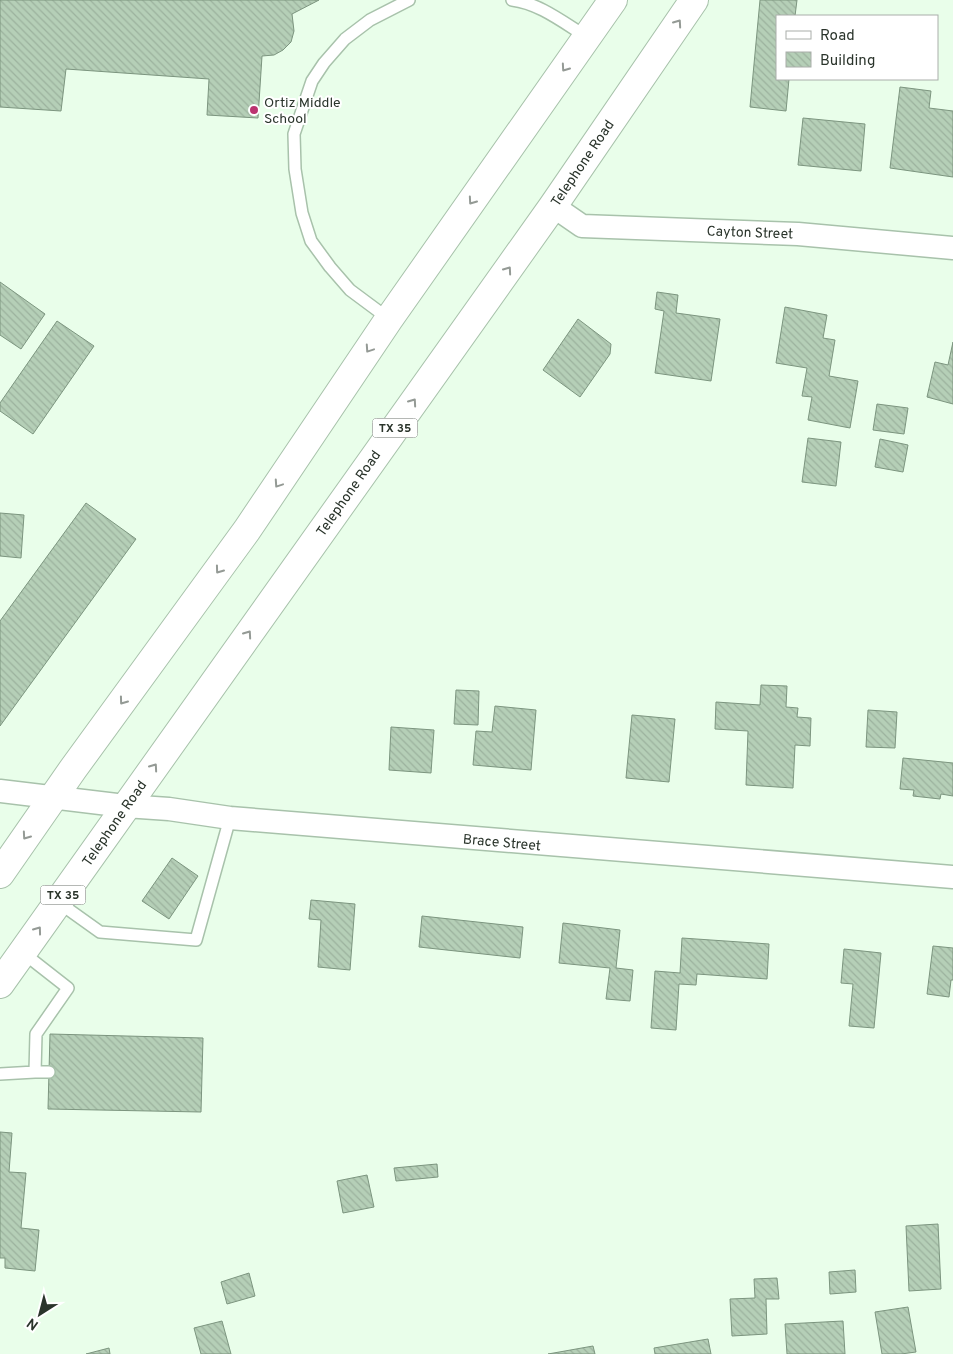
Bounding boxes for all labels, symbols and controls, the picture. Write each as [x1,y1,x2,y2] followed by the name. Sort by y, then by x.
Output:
[776,15,938,80] legend
[672,19,681,29] one-way arrow
[820,27,855,46] text: Road
[820,52,875,71] text: Building
[562,63,571,72] one-way arrow
[264,95,341,128] place label: Ortiz Middle School
[248,104,260,116] marker: Ortiz Middle School
[548,117,618,210] street label: Telephone Road
[468,196,478,205] one-way arrow
[706,223,793,244] street label: Cayton Street
[502,267,510,276] one-way arrow
[365,344,375,353] one-way arrow
[407,398,416,408] one-way arrow
[372,418,418,438] road number: TX 35
[313,448,385,540] street label: Telephone Road
[275,478,284,488] one-way arrow
[216,564,225,574] one-way arrow
[242,630,251,640] one-way arrow
[120,695,129,705] one-way arrow
[148,763,157,772] one-way arrow
[79,778,151,870] street label: Telephone Road
[23,830,32,840] one-way arrow
[462,832,542,855] street label: Brace Street
[40,886,86,904] road number: TX 35
[32,926,41,936] one-way arrow
[15,1289,65,1339] north arrow
[24,1313,42,1333] text: N

